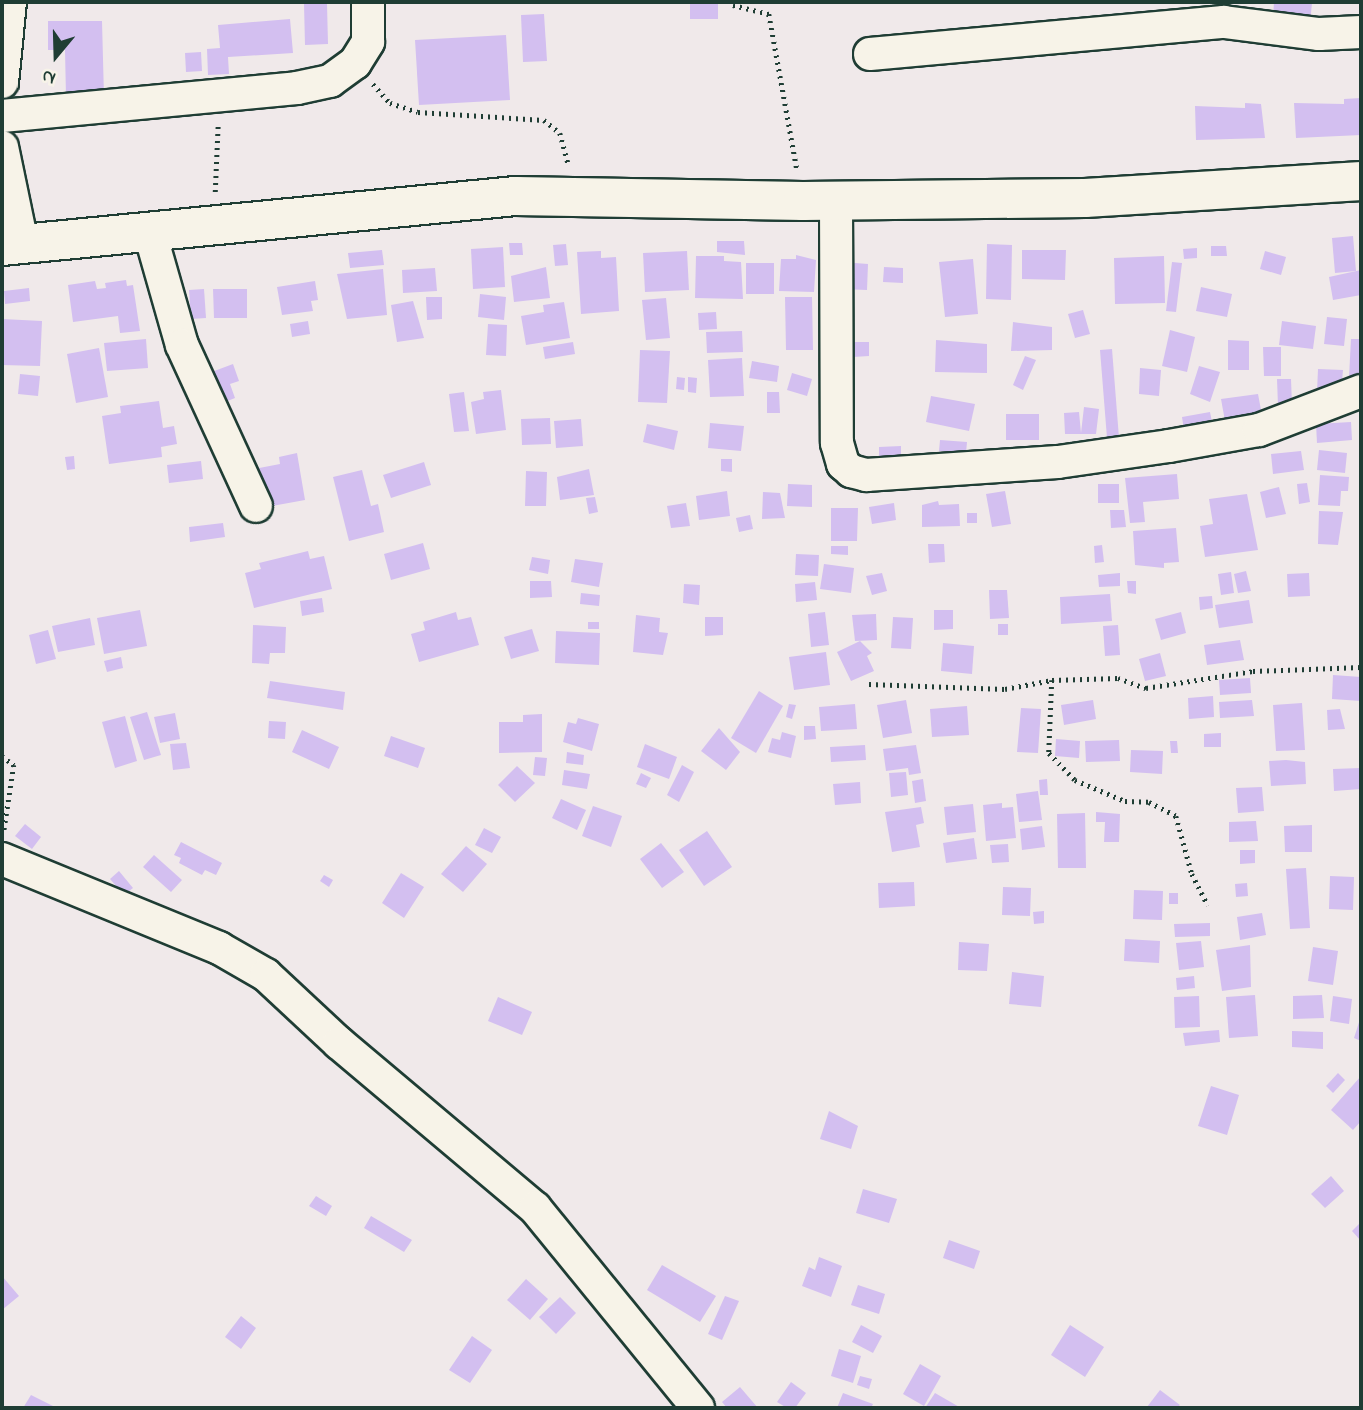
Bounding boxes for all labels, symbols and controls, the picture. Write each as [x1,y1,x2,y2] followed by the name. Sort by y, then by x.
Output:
[21,21,91,91] north arrow
[39,61,59,91] text: N

